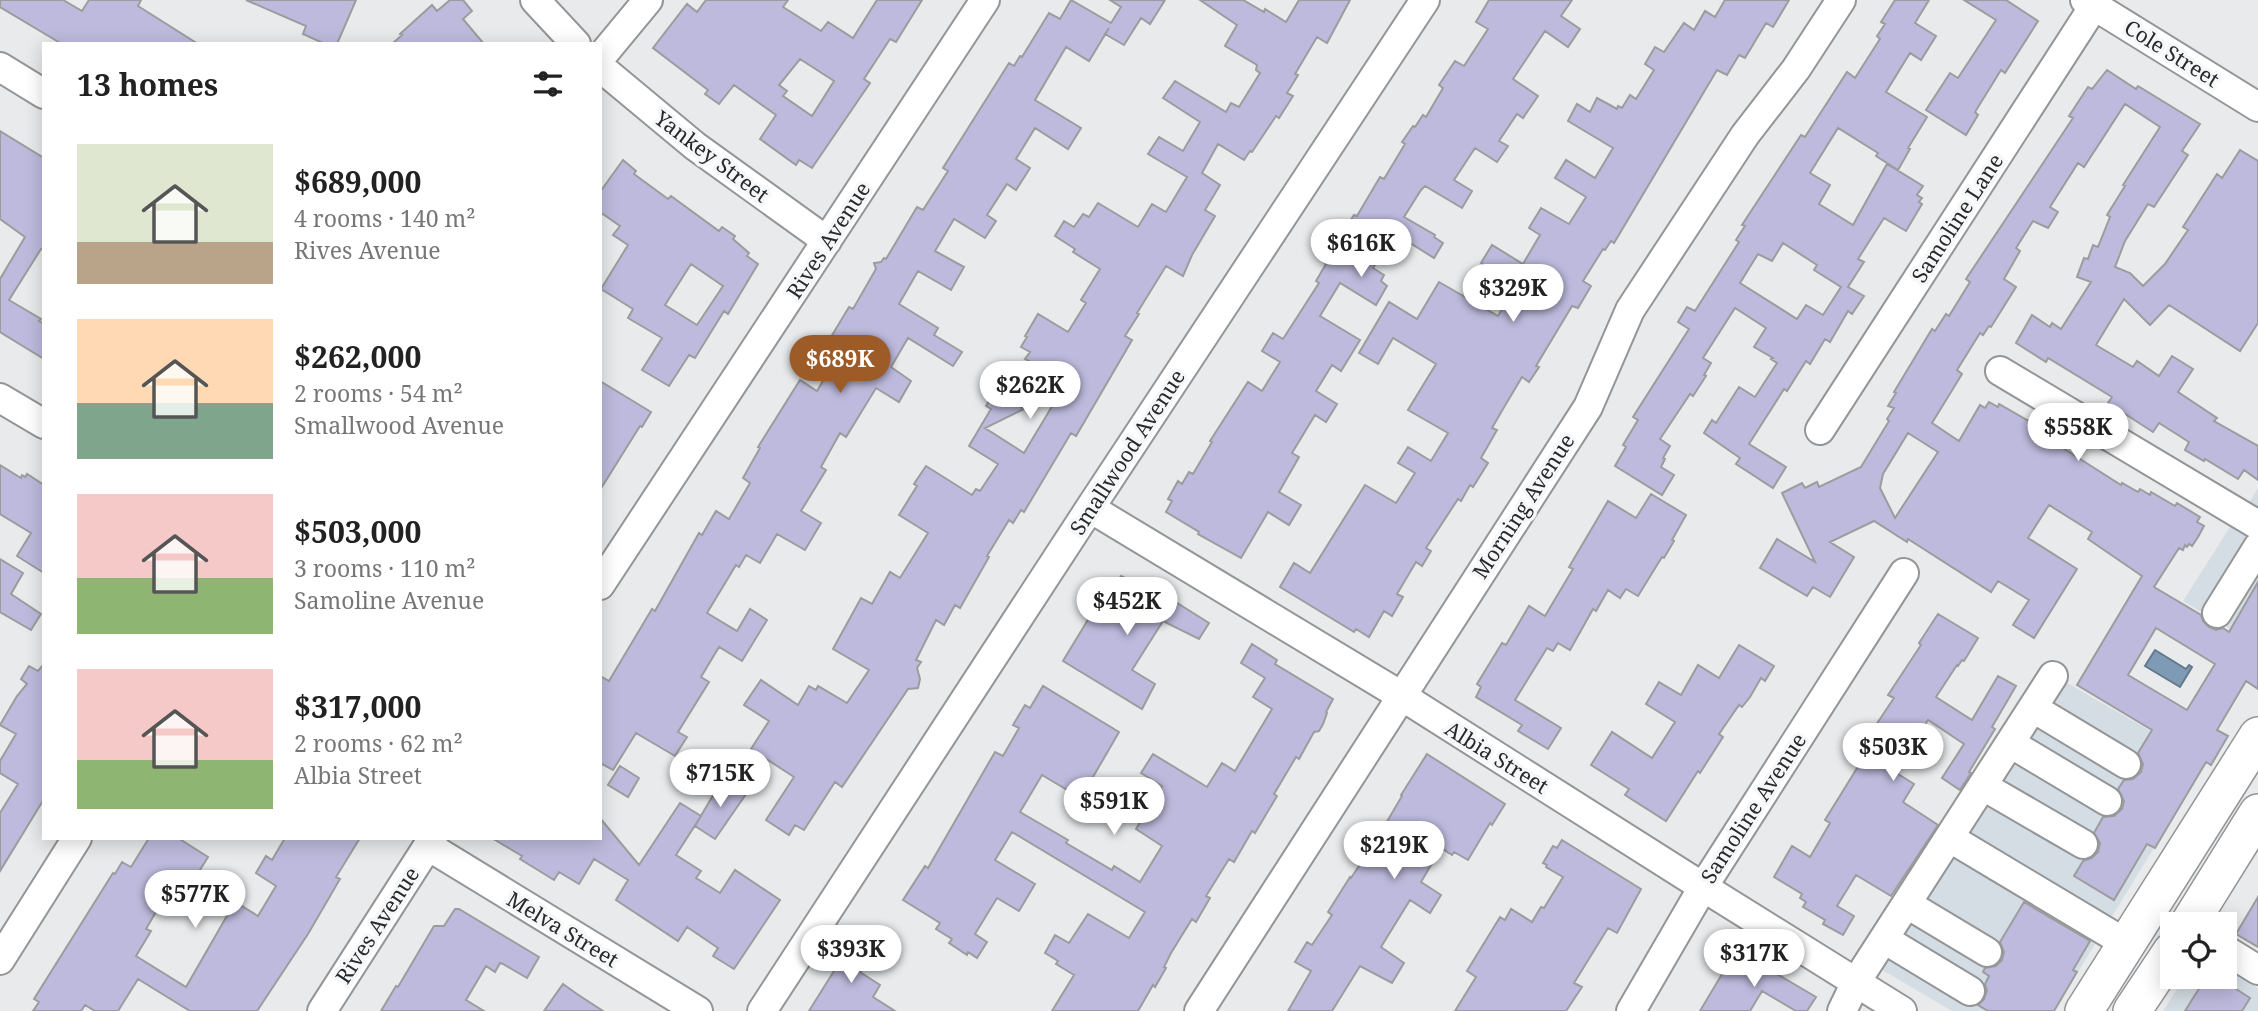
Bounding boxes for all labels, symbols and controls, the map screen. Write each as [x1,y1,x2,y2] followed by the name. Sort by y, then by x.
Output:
[2119,13,2225,93] street label: Cole Street
[77,64,218,105] text: 13 homes
[529,65,567,103] icon: filters
[648,103,775,208] street label: Yankey Street
[1905,148,2009,288] street label: Samoline Lane
[294,161,421,202] text: $689,000
[133,172,217,256] icon: home
[780,176,876,304] street label: Rives Avenue
[294,202,476,234] text: 4 rooms · 140 m²
[1312,219,1410,279] pin: $616K
[1327,226,1395,258] text: $616K
[294,234,441,266] text: Rives Avenue
[1464,264,1562,324] pin: $329K
[1479,271,1547,303] text: $329K
[294,336,421,377] text: $262,000
[791,336,889,395] pin: $689K
[806,342,874,374] text: $689K
[133,347,217,431] icon: home
[981,362,1079,421] pin: $262K
[1063,364,1191,540] street label: Smallwood Avenue
[996,368,1064,400] text: $262K
[294,377,463,409] text: 2 rooms · 54 m²
[2029,404,2127,463] pin: $558K
[294,409,504,441] text: Smallwood Avenue
[2044,410,2112,442] text: $558K
[1466,428,1580,584] street label: Morning Avenue
[294,511,421,552] text: $503,000
[133,522,217,606] icon: home
[294,552,476,584] text: 3 rooms · 110 m²
[1078,578,1176,637] pin: $452K
[294,584,484,616] text: Samoline Avenue
[1093,584,1161,616] text: $452K
[294,686,421,727] text: $317,000
[133,697,217,781] icon: home
[1440,714,1554,800] street label: Albia Street
[1844,724,1942,783] pin: $503K
[294,727,463,759] text: 2 rooms · 62 m²
[1694,728,1812,888] street label: Samoline Avenue
[1859,730,1927,762] text: $503K
[671,750,769,809] pin: $715K
[686,756,754,788] text: $715K
[294,759,422,791] text: Albia Street
[1065,778,1163,837] pin: $591K
[1080,784,1148,816] text: $591K
[1345,822,1443,881] pin: $219K
[1360,828,1428,860] text: $219K
[329,861,425,989] street label: Rives Avenue
[146,870,244,930] pin: $577K
[161,877,229,909] text: $577K
[502,885,624,973] street label: Melva Street
[2160,912,2237,989] map controls
[2160,912,2237,989] button: locate
[802,926,900,985] pin: $393K
[1705,930,1803,989] pin: $317K
[817,932,885,964] text: $393K
[1720,936,1788,968] text: $317K

